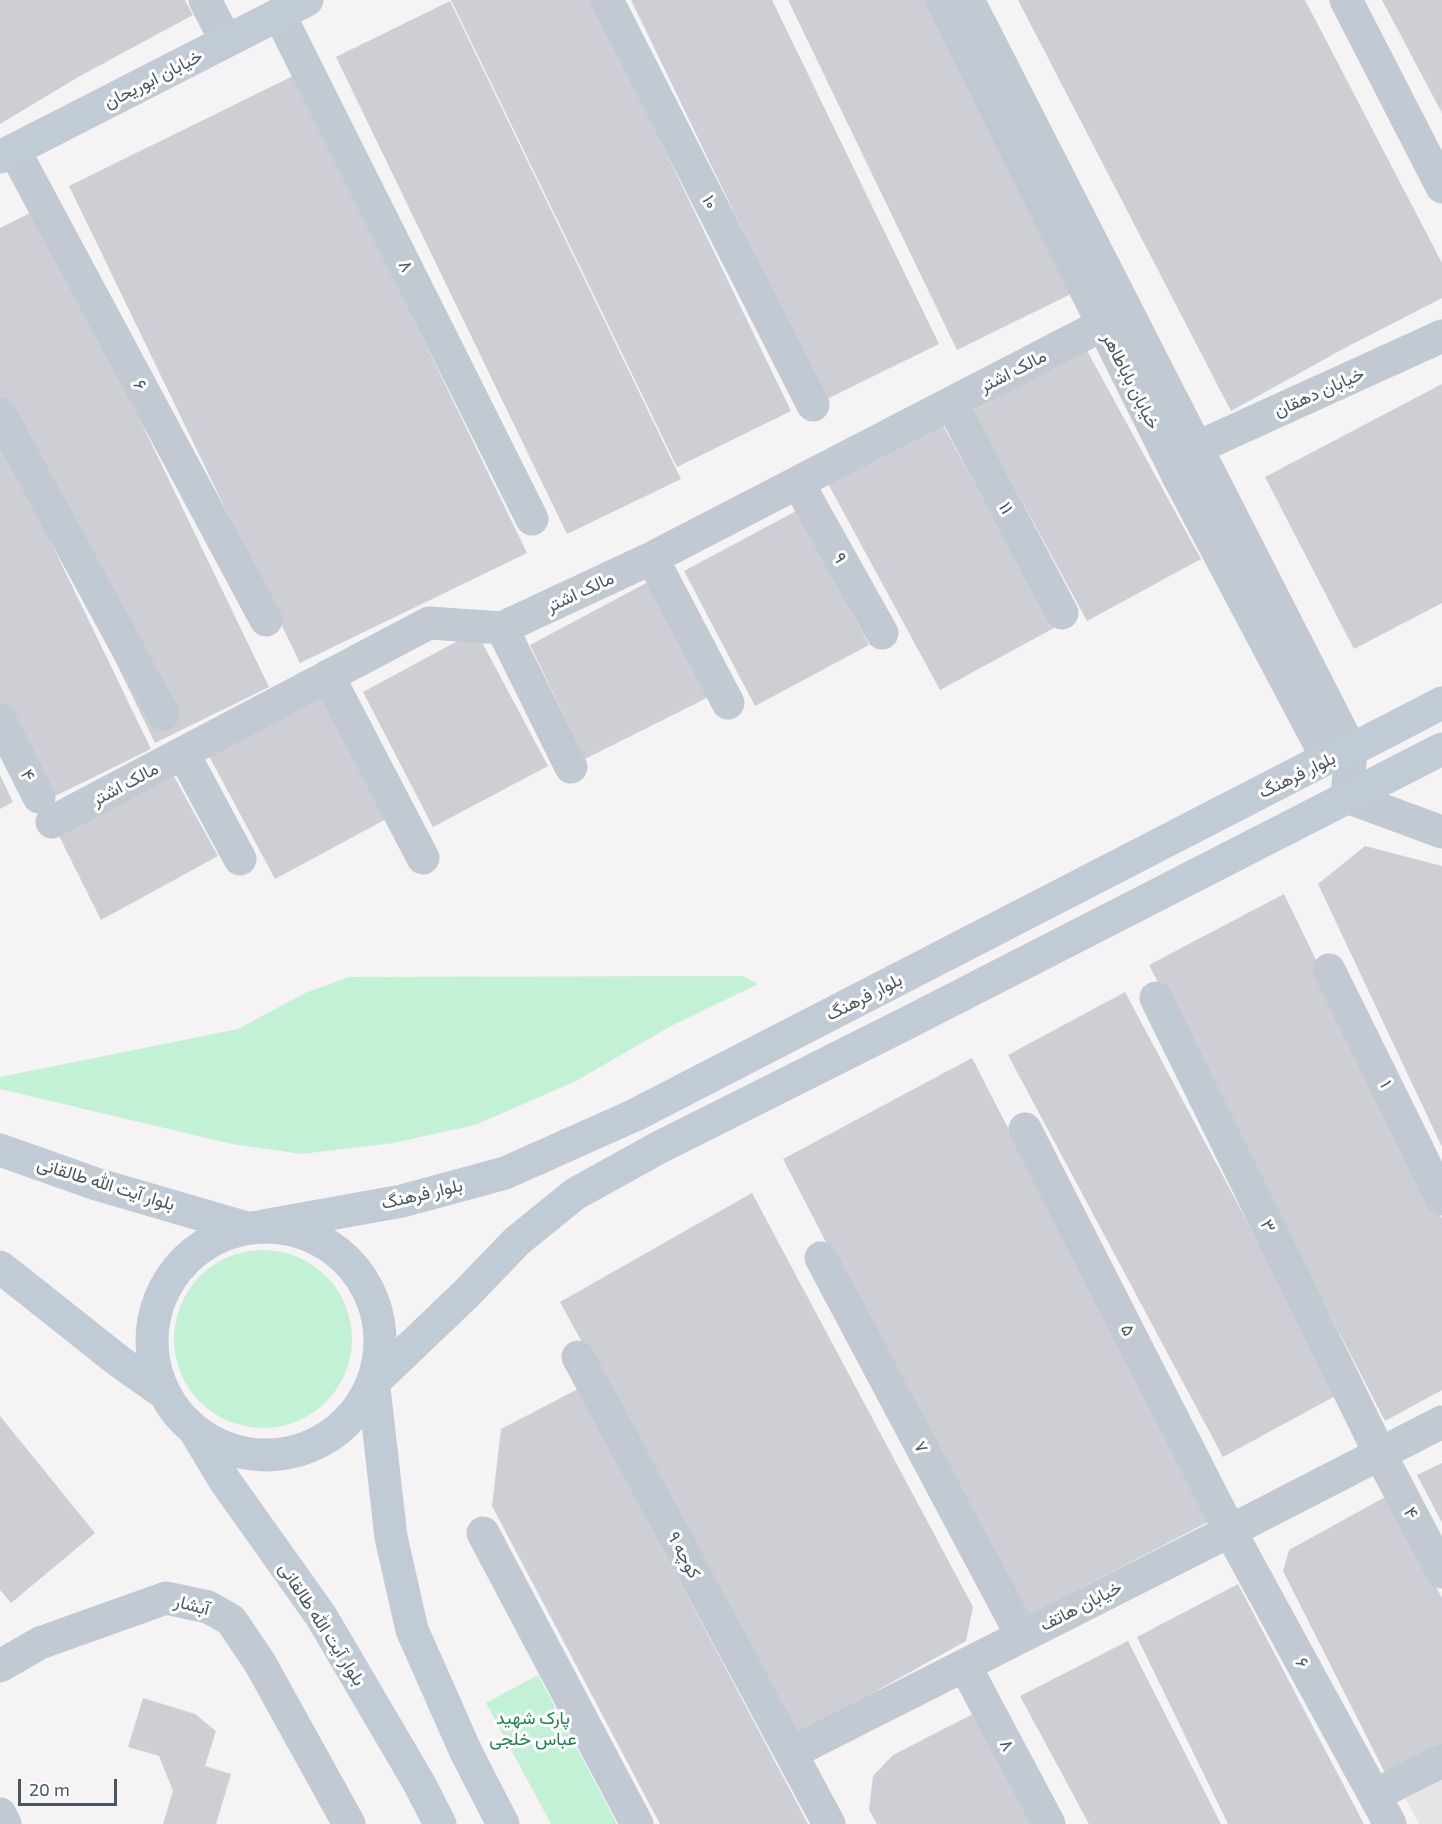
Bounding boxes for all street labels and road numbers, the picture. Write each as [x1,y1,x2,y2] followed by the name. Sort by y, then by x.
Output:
[100,45,206,113] street label: خیابان ابوریحان
[697,191,723,213] street label: ۱۰
[394,256,418,276] street label: ۸
[1097,329,1165,433] street label: خیابان باباطاهر
[976,345,1050,397] street label: مالک اشتر
[1271,363,1367,421] street label: خیابان دهقان
[128,376,152,394] street label: ۶
[994,498,1018,518] street label: ۱۱
[828,549,852,567] street label: ۹
[543,567,617,617] street label: مالک اشتر
[1255,747,1339,803] street label: بلوار فرهنگ
[88,758,162,810] street label: مالک اشتر
[16,766,40,784] street label: ۴
[822,969,906,1025] street label: بلوار فرهنگ
[1375,1077,1397,1091] street label: ۱
[35,1153,177,1215] street label: بلوار آیت الله طالقانی
[379,1174,465,1214] street label: بلوار فرهنگ
[1256,1216,1280,1236] street label: ۳
[1116,1320,1140,1340] street label: ۵
[909,1437,933,1457] street label: ۷
[1399,1503,1423,1523] street label: ۴
[663,1528,705,1582] street label: کوچه ۹
[274,1558,370,1690] street label: بلوار آیت الله طالقانی
[1036,1576,1126,1636] street label: خیابان هاتف
[172,1590,212,1620] street label: آبشار
[1290,1654,1314,1672] street label: ۶
[995,1735,1019,1755] street label: ۸

